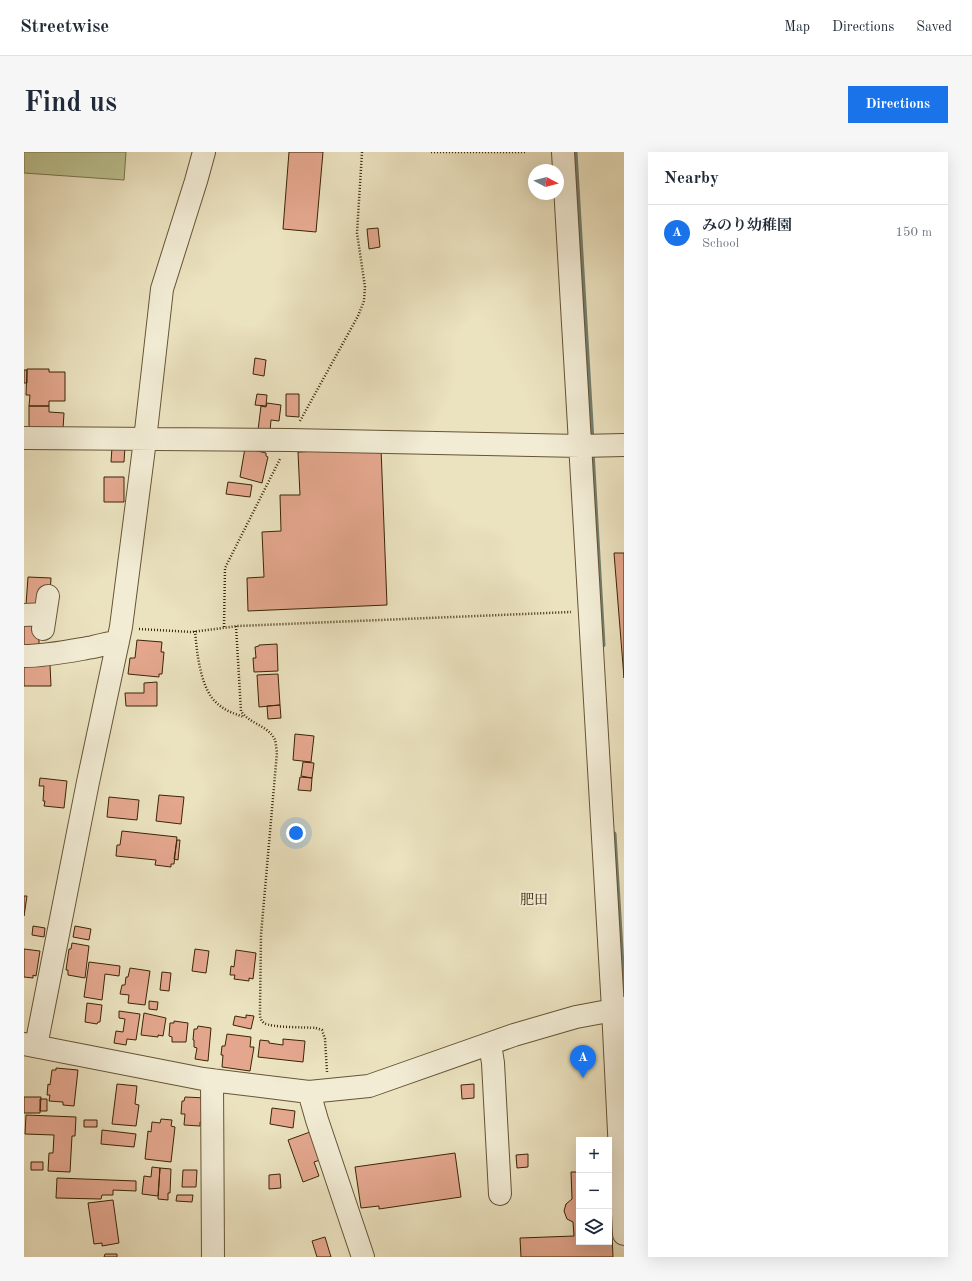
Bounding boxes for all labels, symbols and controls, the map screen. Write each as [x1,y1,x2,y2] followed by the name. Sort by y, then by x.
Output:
[20,18,109,37] text: Streetwise
[784,20,810,34] text: Map
[832,20,894,34] text: Directions
[916,20,952,34] text: Saved
[848,86,948,123] button: Directions
[24,90,117,118] text: Find us
[528,164,564,200] north arrow
[664,170,719,187] text: Nearby
[702,219,792,234] text: みのり幼稚園
[672,226,682,239] text: A
[895,226,932,239] text: 150 m
[702,237,739,250] text: School
[286,823,306,843] your location
[520,892,548,907] district label: 肥田
[570,1045,596,1078] pin: A
[576,1137,612,1245] map controls
[576,1137,612,1173] button: +
[576,1173,612,1209] button: −
[576,1209,612,1245] button: layers

